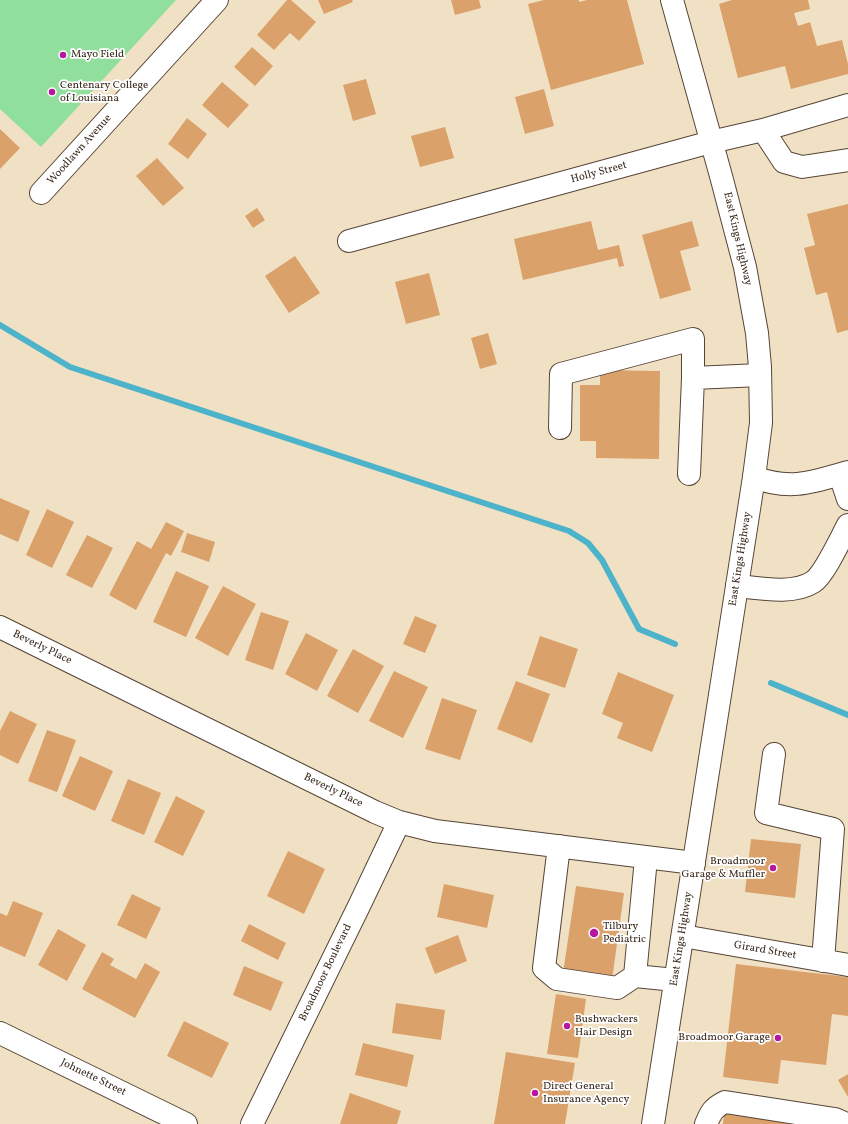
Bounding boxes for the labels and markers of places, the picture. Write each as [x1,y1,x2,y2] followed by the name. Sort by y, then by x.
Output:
[71,48,124,62] place label: Mayo Field
[58,50,68,60] marker: Mayo Field
[60,79,148,105] place label: Centenary College of Louisiana
[47,87,57,97] marker: Centenary College of Louisiana
[682,855,765,881] place label: Broadmoor Garage & Muffler
[768,863,778,873] marker: Broadmoor Garage & Muffler
[603,920,646,946] place label: Tilbury Pediatric
[588,927,600,939] marker: Tilbury Pediatric
[575,1013,638,1039] place label: Bushwackers Hair Design
[562,1021,572,1031] marker: Bushwackers Hair Design
[678,1031,770,1045] place label: Broadmoor Garage
[773,1033,783,1043] marker: Broadmoor Garage
[543,1080,629,1106] place label: Direct General Insurance Agency
[530,1088,540,1098] marker: Direct General Insurance Agency

